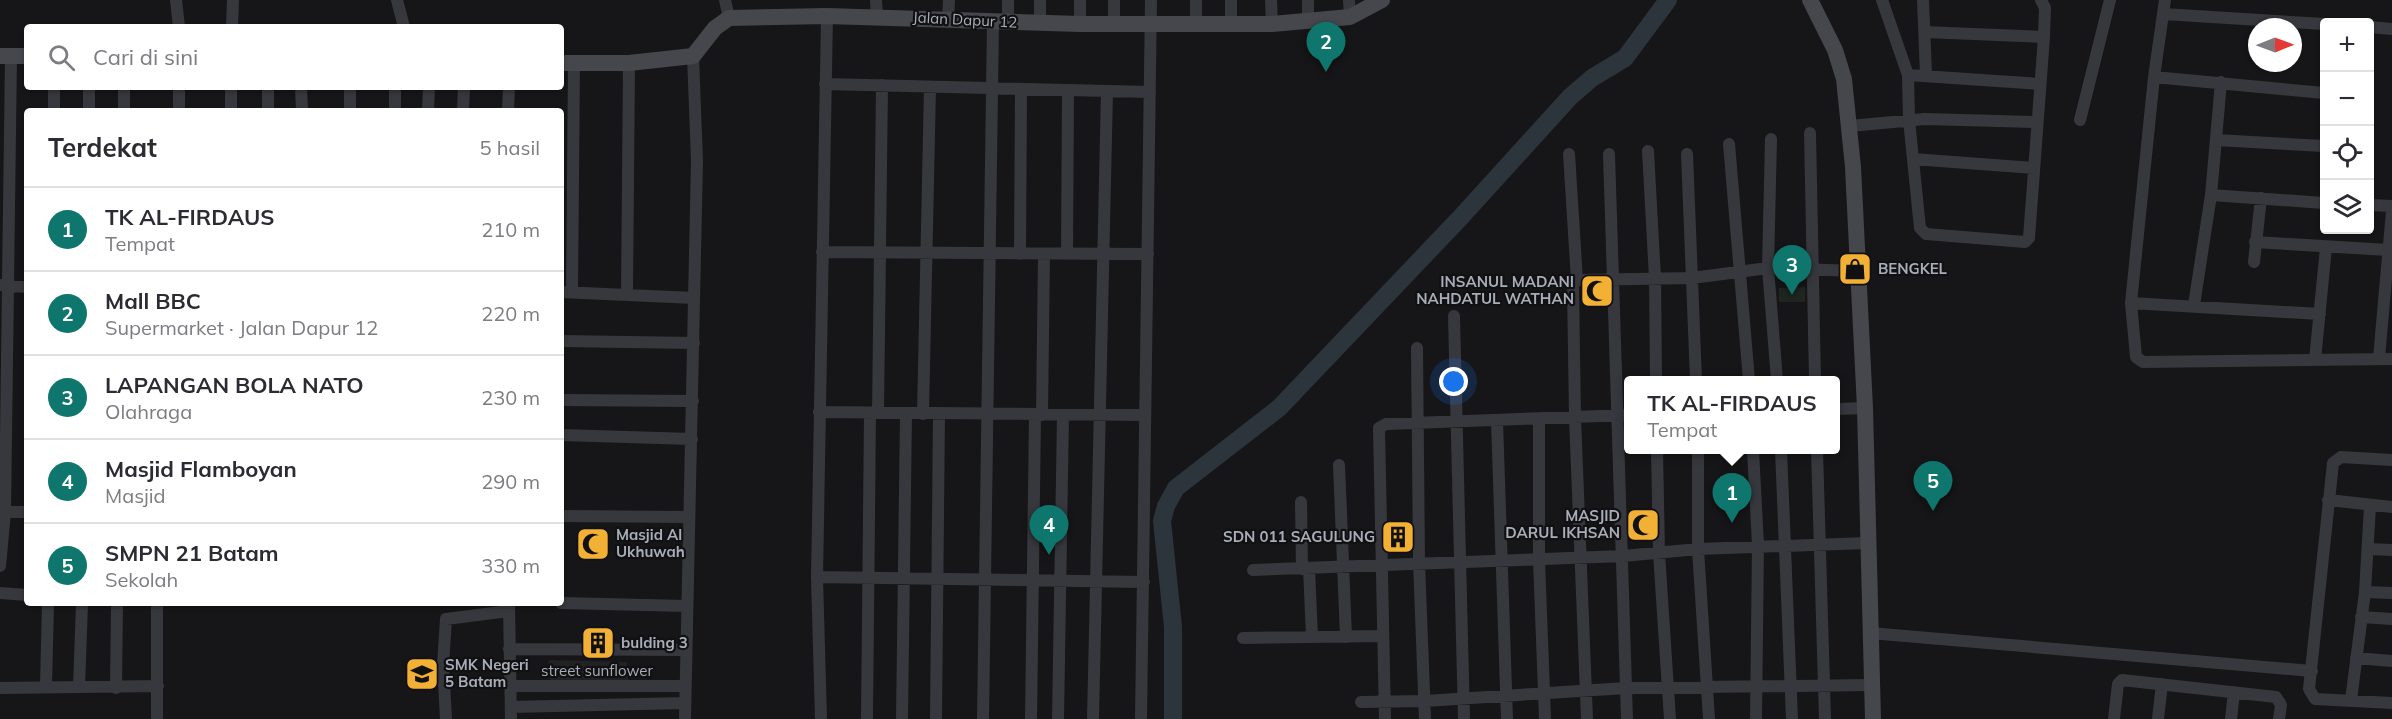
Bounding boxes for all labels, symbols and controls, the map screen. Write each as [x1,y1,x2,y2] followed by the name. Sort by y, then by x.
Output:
[912,7,1018,32] street label: Jalan Dapur 12
[2248,18,2302,72] north arrow
[2320,18,2374,234] map controls
[2320,18,2374,72] button: +
[1306,22,1346,72] pin: 2
[24,24,564,90] search box
[45,41,78,74] icon: search
[93,43,198,71] text: Cari di sini
[2320,72,2374,126] button: −
[2320,126,2374,180] button: locate
[48,131,157,164] text: Terdekat
[480,135,540,160] text: 5 hasil
[2320,180,2374,234] button: layers
[105,203,275,231] text: TK AL-FIRDAUS
[62,217,74,242] text: 1
[481,217,540,242] text: 210 m
[105,231,175,256] text: Tempat
[1772,246,1812,295] pin: 3
[1837,251,1873,287] shop icon: BENGKEL
[1878,259,1948,278] place label: BENGKEL
[1416,272,1574,308] place label: INSANUL MADANI NAHDATUL WATHAN
[1579,273,1615,309] mosque icon: INSANUL MADANI NAHDATUL WATHAN
[105,287,201,315] text: Mall BBC
[62,301,74,326] text: 2
[481,301,540,326] text: 220 m
[105,315,378,340] text: Supermarket · Jalan Dapur 12
[1439,367,1468,396] your location
[105,371,363,399] text: LAPANGAN BOLA NATO
[1624,376,1840,454] popup
[62,385,74,410] text: 3
[481,385,540,410] text: 230 m
[1647,389,1817,417] text: TK AL-FIRDAUS
[105,399,192,424] text: Olahraga
[1647,417,1717,442] text: Tempat
[105,455,297,483] text: Masjid Flamboyan
[1914,462,1952,511] pin: 5
[62,469,74,494] text: 4
[481,469,540,494] text: 290 m
[1712,474,1752,523] pin: 1
[105,483,166,508] text: Masjid
[1030,506,1068,555] pin: 4
[1505,506,1620,542] place label: MASJID DARUL IKHSAN
[1625,507,1661,543] mosque icon: MASJID DARUL IKHSAN
[1380,519,1416,555] building icon: SDN 011 SAGULUNG
[616,525,685,561] place label: Masjid Al Ukhuwah
[575,526,611,562] mosque icon: Masjid Al Ukhuwah
[1223,527,1375,546] place label: SDN 011 SAGULUNG
[105,539,279,567] text: SMPN 21 Batam
[62,553,74,578] text: 5
[481,553,540,578] text: 330 m
[105,567,178,592] text: Sekolah
[580,625,616,661] building icon: bulding 3
[621,633,688,652] place label: bulding 3
[445,655,529,691] place label: SMK Negeri 5 Batam
[404,656,440,692] school or university icon: SMK Negeri 5 Batam
[541,661,654,680] street label: street sunflower

